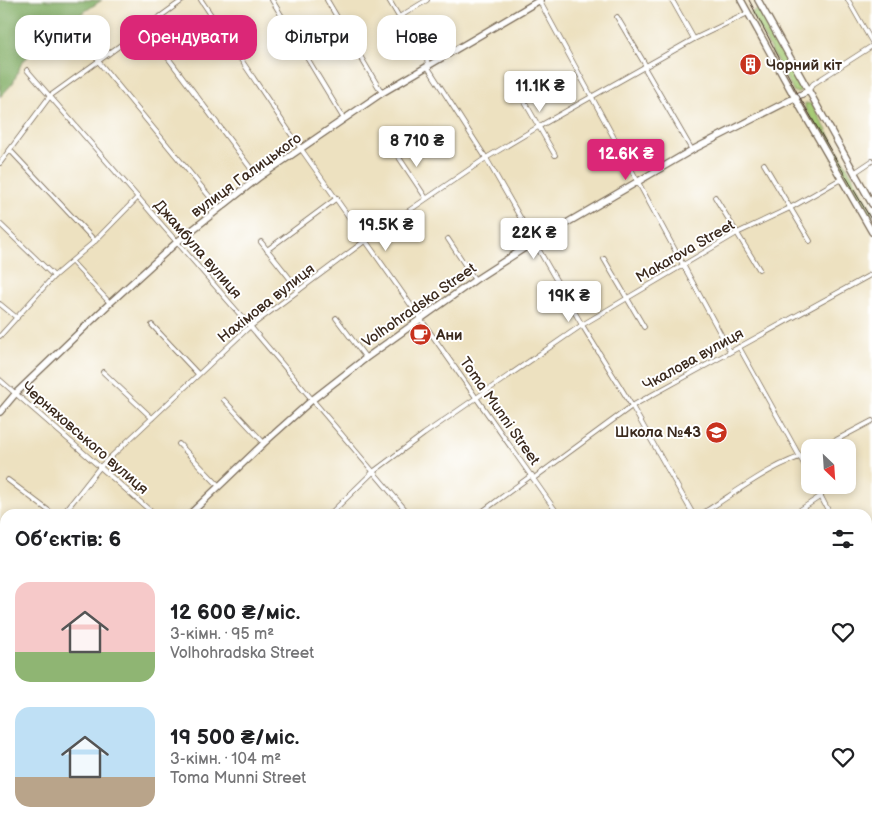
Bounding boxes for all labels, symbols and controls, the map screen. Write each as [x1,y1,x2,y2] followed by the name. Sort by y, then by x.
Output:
[15,15,110,60] chip: Купити
[120,15,257,60] chip: Орендувати
[267,15,367,60] chip: Фільтри
[377,15,456,60] chip: Нове
[738,53,762,77] building icon: Чорний кіт
[766,56,843,75] place label: Чорний кіт
[494,70,586,113] pin: 11.1K ₴
[515,77,565,96] text: 11.1K ₴
[371,126,463,168] pin: 8 710 ₴
[187,129,305,222] street label: вулиця Галицького
[390,132,444,151] text: 8 710 ₴
[580,138,672,181] pin: 12.6K ₴
[598,145,654,164] text: 12.6K ₴
[149,196,246,303] street label: Джамбула вулиця
[340,210,432,252] pin: 19.5K ₴
[632,215,738,287] street label: Makarova Street
[359,216,413,235] text: 19.5K ₴
[499,218,569,260] pin: 22K ₴
[511,224,557,243] text: 22K ₴
[358,259,480,352] street label: Volhohradska Street
[214,260,319,347] street label: Нахімова вулиця
[534,280,604,323] pin: 19K ₴
[548,287,590,306] text: 19K ₴
[408,323,432,347] cafe icon: Ани
[639,324,747,395] street label: Чкалова вулиця
[435,326,462,345] place label: Ани
[455,354,544,469] street label: Toma Munni Street
[17,378,152,499] street label: Черняховського вулиця
[705,420,729,444] school or university icon: Школа №43
[615,423,701,442] place label: Школа №43
[801,439,856,494] north arrow
[801,439,856,494] map controls
[829,525,857,553] icon: filters
[15,527,121,552] text: Об’єктів: 6
[170,600,300,625] text: 12 600 ₴/міс.
[55,602,115,662] icon: home
[829,618,857,646] icon: heart
[170,625,274,644] text: 3-кімн. · 95 m²
[170,644,314,663] text: Volhohradska Street
[170,725,299,750] text: 19 500 ₴/міс.
[55,727,115,787] icon: home
[829,743,857,771] icon: heart
[170,750,281,769] text: 3-кімн. · 104 m²
[170,769,306,788] text: Toma Munni Street

